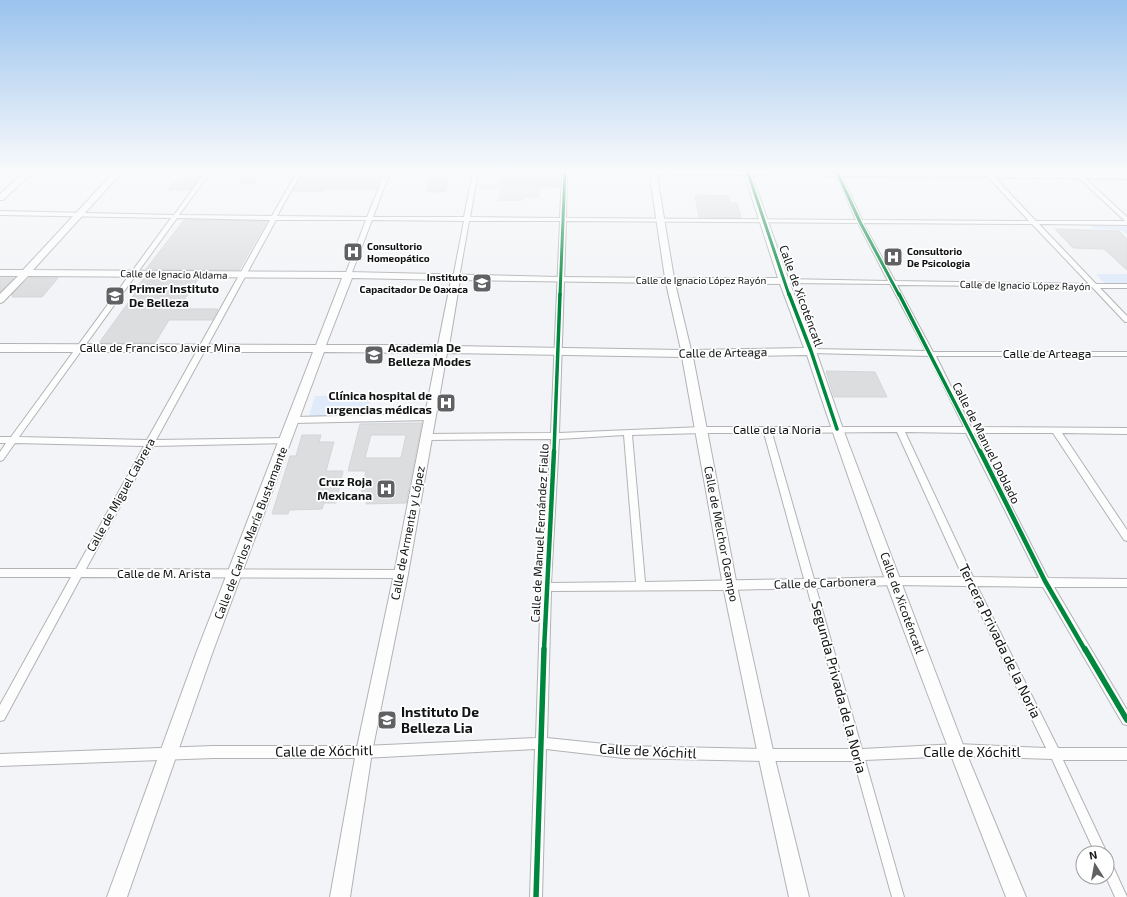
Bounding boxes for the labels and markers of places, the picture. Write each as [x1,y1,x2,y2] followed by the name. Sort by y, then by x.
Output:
[367,240,430,264] place label: Consultorio Homeopático
[342,241,364,263] hospital icon: Consultorio Homeopático
[907,245,971,269] place label: Consultorio De Psicologia
[882,246,904,268] hospital icon: Consultorio De Psicologia
[360,271,468,295] place label: Instituto Capacitador De Oaxaca
[471,272,493,294] school or university icon: Instituto Capacitador De Oaxaca
[129,281,219,309] place label: Primer Instituto De Belleza
[104,285,126,307] school or university icon: Primer Instituto De Belleza
[388,340,471,368] place label: Academia De Belleza Modes
[363,344,385,366] school or university icon: Academia De Belleza Modes
[327,388,432,416] place label: Clínica hospital de urgencias médicas
[435,392,457,414] hospital icon: Clínica hospital de urgencias médicas
[317,474,372,502] place label: Cruz Roja Mexicana
[375,478,397,500] hospital icon: Cruz Roja Mexicana
[401,703,479,736] place label: Instituto De Belleza Lia
[376,709,398,731] school or university icon: Instituto De Belleza Lia

